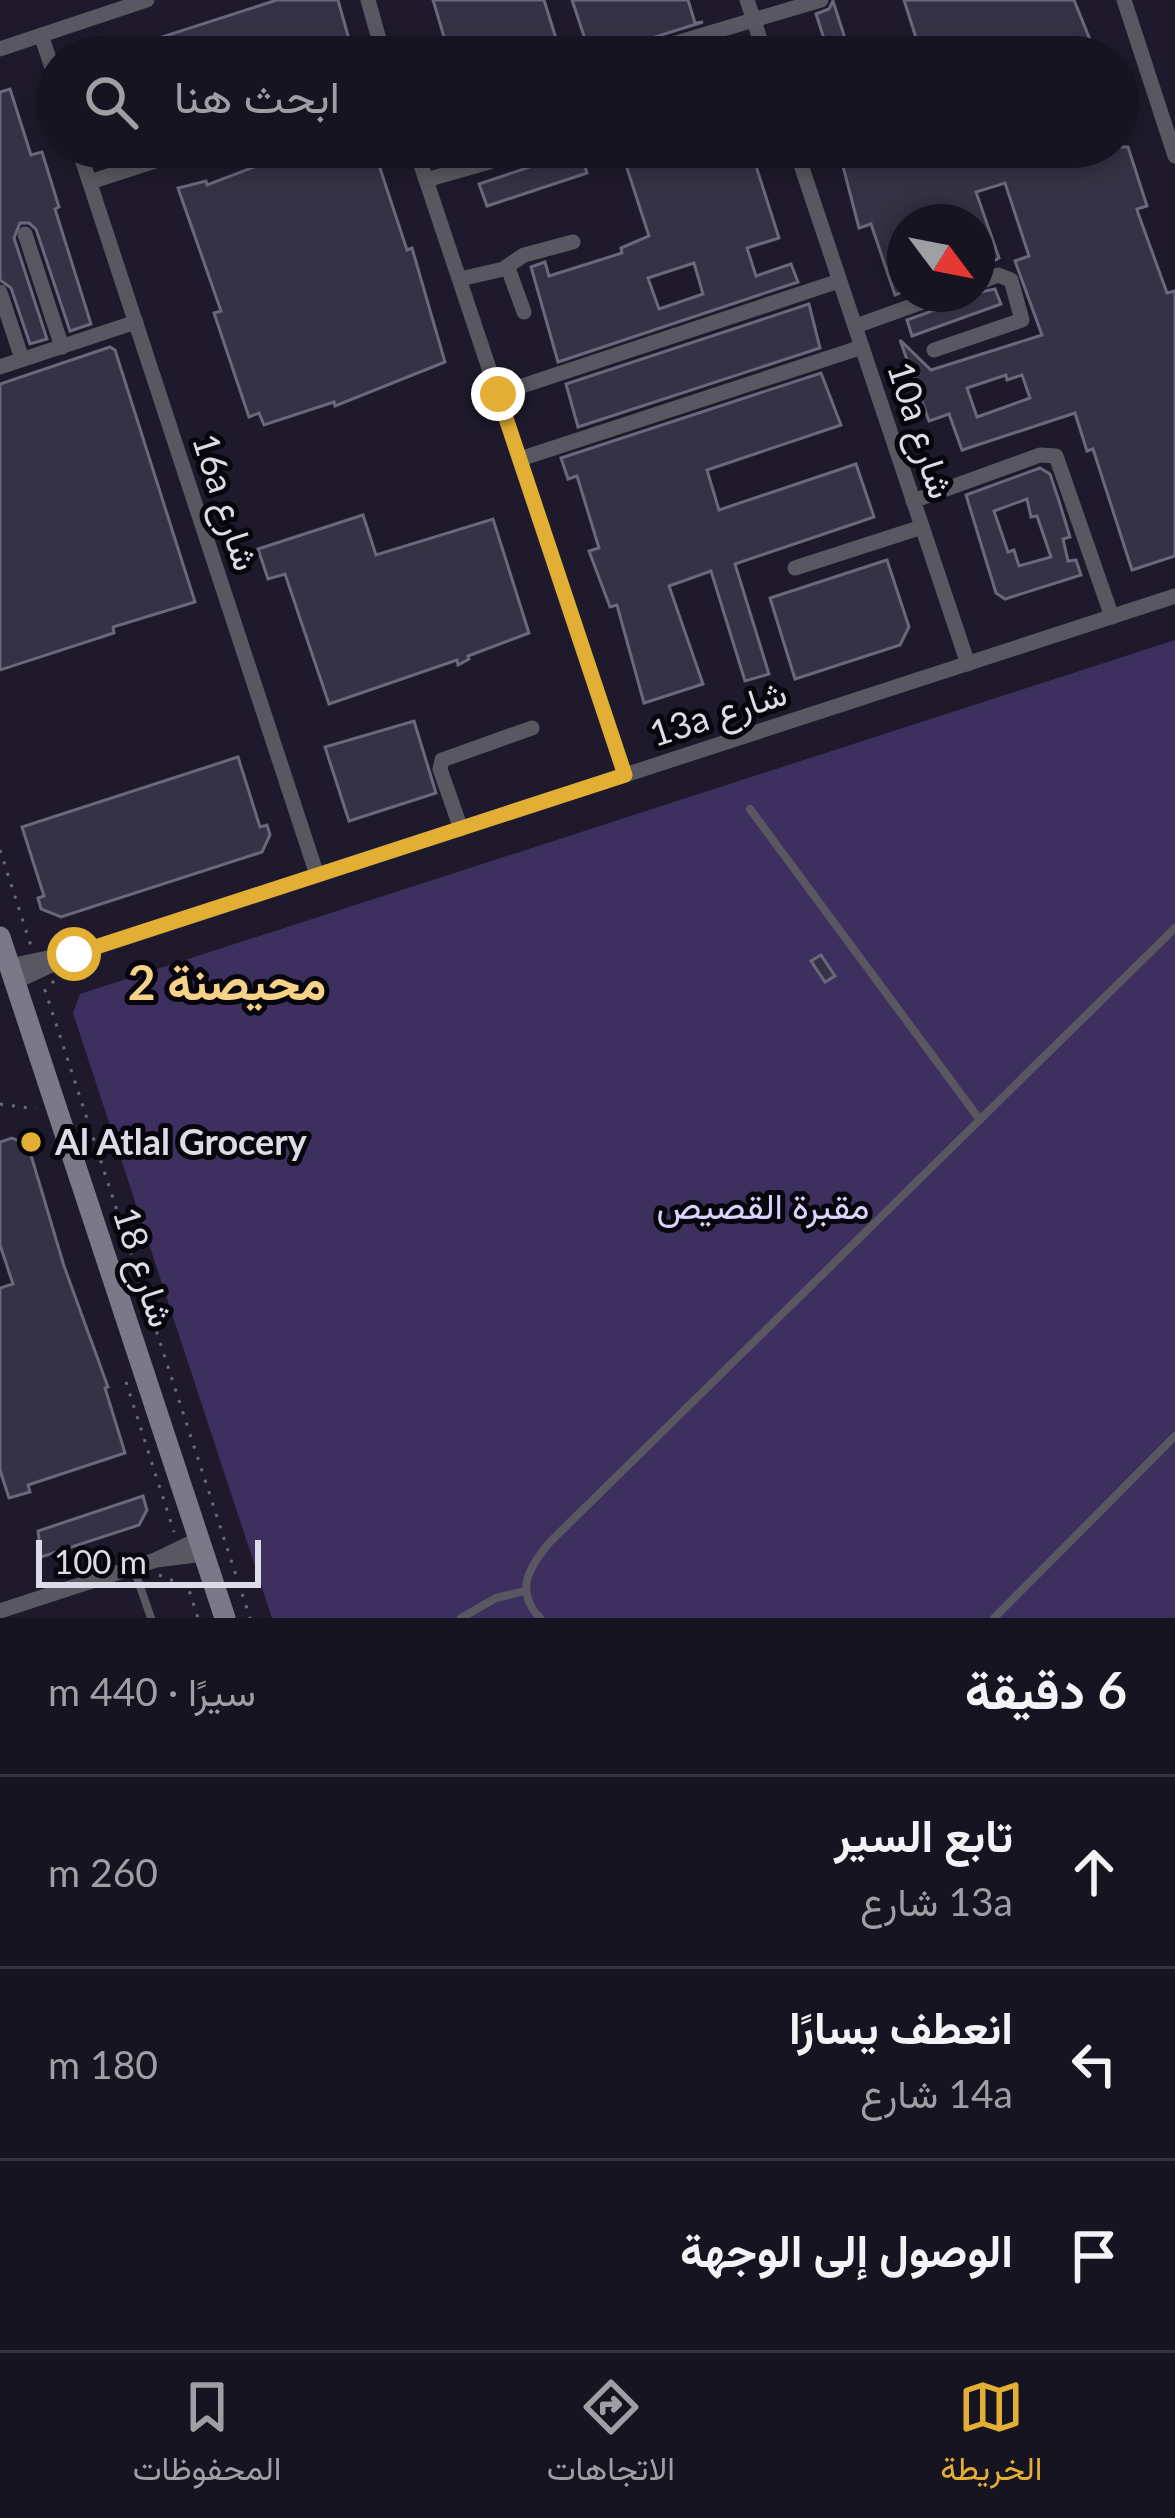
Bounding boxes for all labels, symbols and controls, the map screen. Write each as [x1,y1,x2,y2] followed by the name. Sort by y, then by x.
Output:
[36,36,1139,168] search box
[78,69,144,135] icon: search
[174,69,340,123] text: ابحث هنا
[887,204,995,312] north arrow
[875,356,965,505] street label: 10a شارع
[471,367,525,421] route end
[180,428,270,577] street label: 16a شارع
[644,669,793,759] street label: 13a شارع
[47,927,101,981] route start
[128,953,326,1011] district label: محيصنة 2
[54,1119,307,1163] place label: Al Atlal Grocery
[18,1129,44,1155] marker: Al Atlal Grocery
[656,1183,870,1229] park label: مقبرة القصيص
[101,1201,185,1333] street label: شارع 18
[36,1534,261,1587] scale bar
[54,1541,147,1581] text: 100 m
[965,1659,1127,1720] text: 6 دقيقة
[48,1668,256,1714] text: سيرًا · 440 m
[834,1808,1013,1862] text: تابع السير
[1061,1839,1127,1905] icon: ahead
[48,1849,158,1895] text: 260 m
[860,1878,1013,1924] text: 13a شارع
[789,2000,1013,2054] text: انعطف يسارًا
[1061,2031,1127,2097] icon: left
[48,2041,158,2087] text: 180 m
[860,2070,1013,2116] text: 14a شارع
[680,2223,1013,2277] text: الوصول إلى الوجهة
[1061,2223,1127,2289] icon: arrive
[133,2374,281,2498] tab: المحفوظات
[547,2374,675,2498] tab: الاتجاهات
[940,2374,1042,2498] tab: الخريطة

